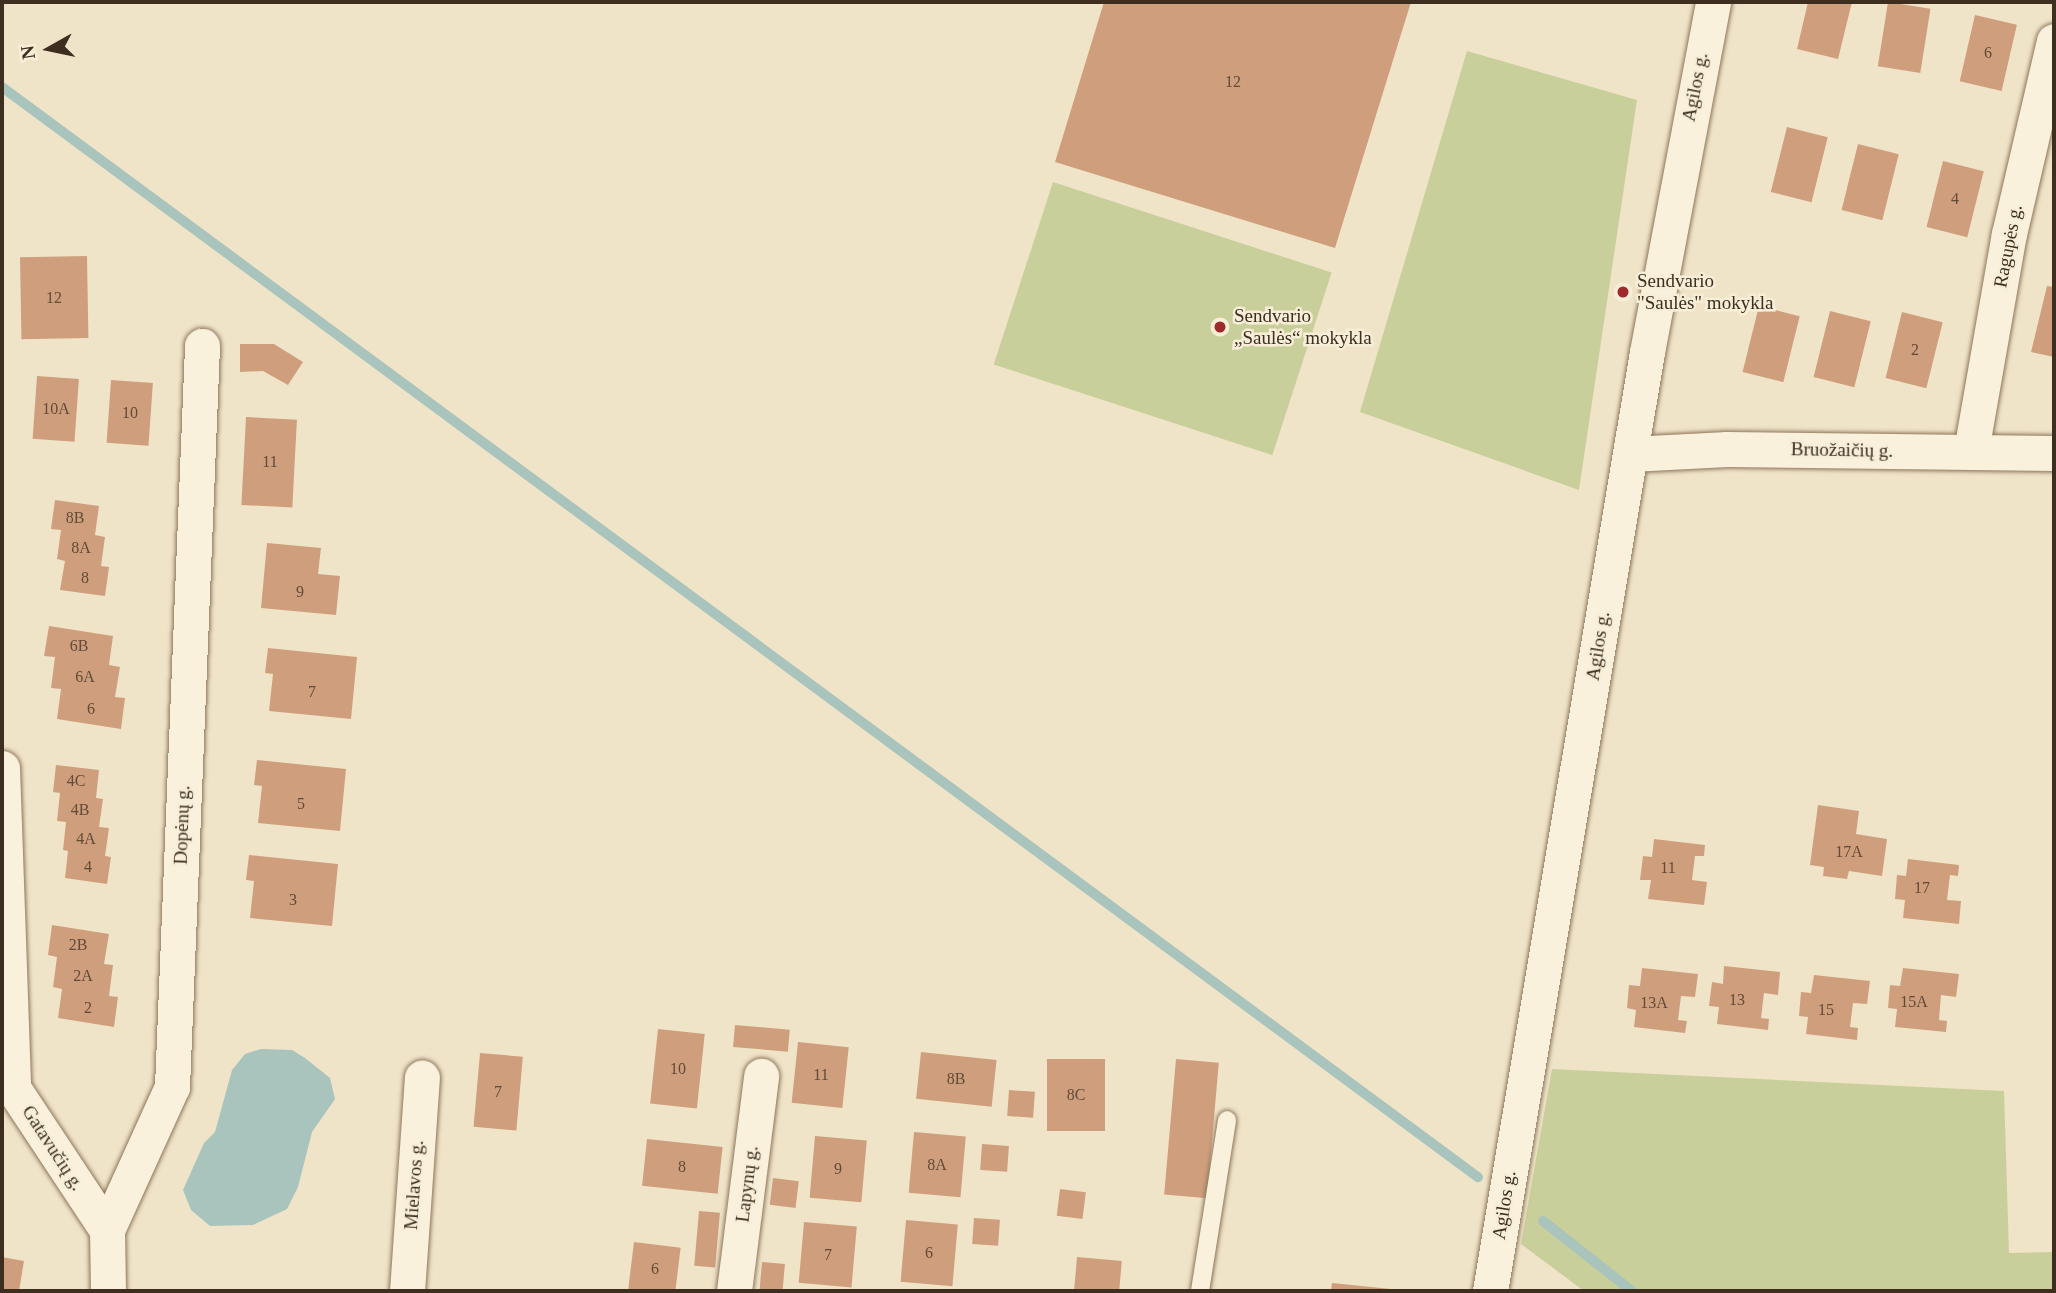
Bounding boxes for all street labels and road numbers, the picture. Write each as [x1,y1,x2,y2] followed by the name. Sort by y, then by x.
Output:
[1677,51,1713,123] street label: Agilos g.
[1989,202,2027,290] street label: Ragupės g.
[1791,438,1893,462] street label: Bruožaičių g.
[1581,610,1615,682] street label: Agilos g.
[169,785,195,865] street label: Dopėnų g.
[17,1101,89,1195] street label: Gatavučių g.
[399,1139,429,1231] street label: Mielavos g.
[731,1144,763,1224] street label: Lapynų g.
[1487,1169,1521,1241] street label: Agilos g.

